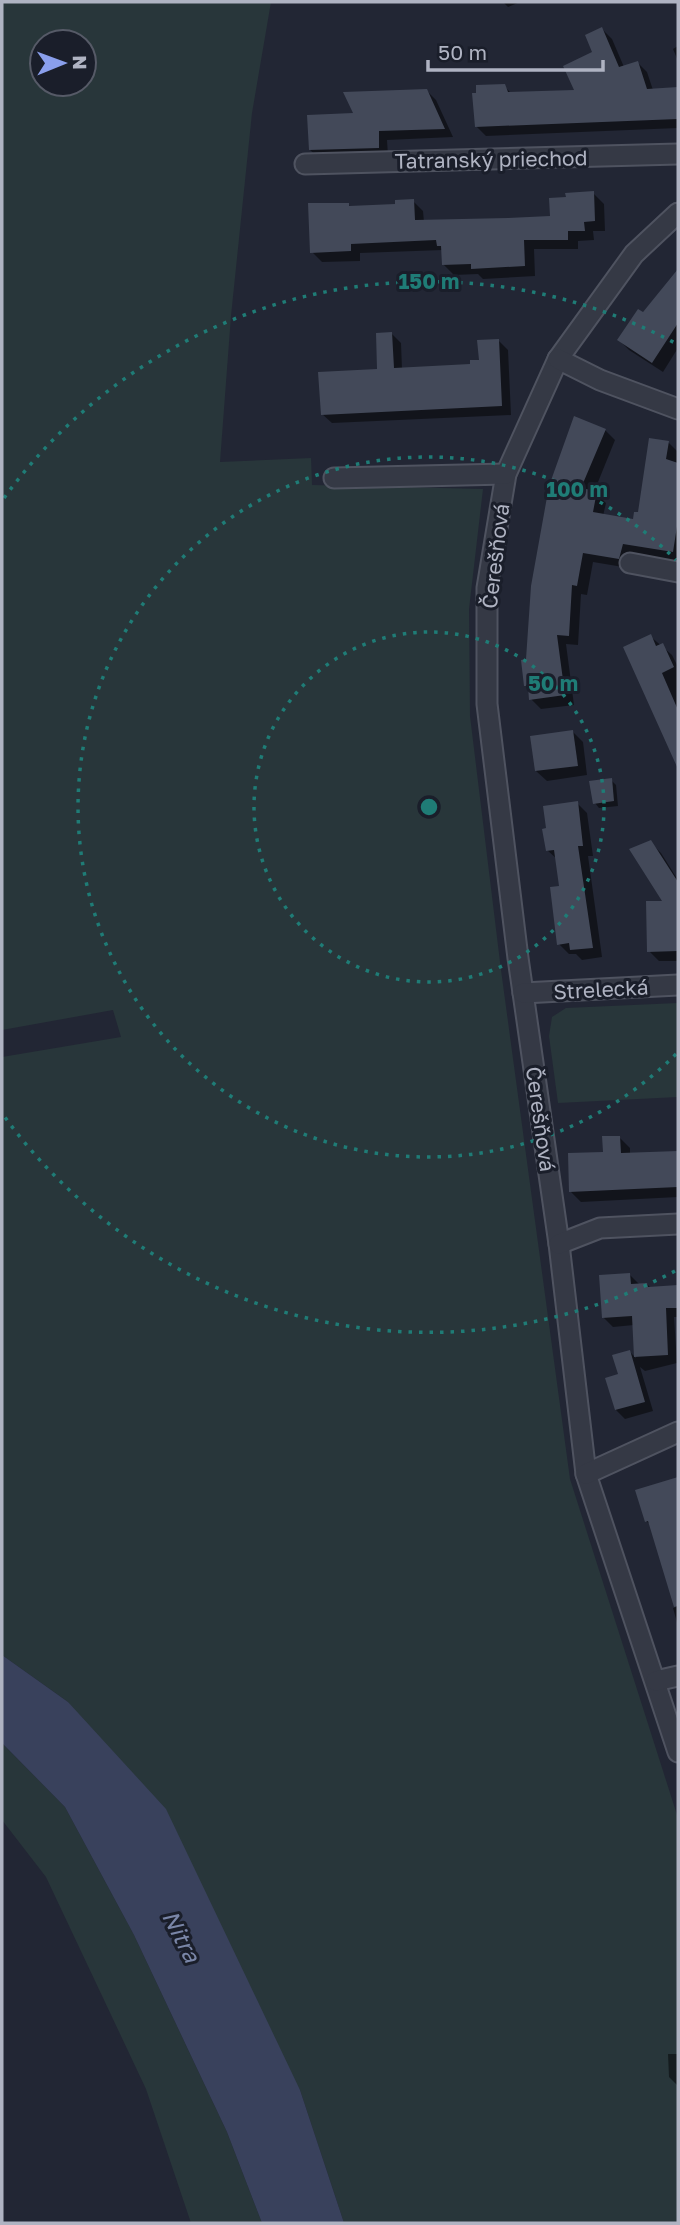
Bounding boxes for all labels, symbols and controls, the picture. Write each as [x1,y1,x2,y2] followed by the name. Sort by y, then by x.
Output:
[28,28,98,98] north arrow
[428,28,603,72] scale bar
[438,39,487,65] text: 50 m
[69,55,92,70] text: N
[394,144,588,174] street label: Tatranský priechod
[399,268,459,294] text: 150 m
[546,476,608,502] text: 100 m
[476,502,514,610] street label: Čerešňová
[528,670,578,696] text: 50 m
[417,795,441,819] centre of rings
[553,974,649,1004] street label: Strelecká
[521,1065,561,1173] street label: Čerešňová
[157,1905,207,1968] water label: Nitra

